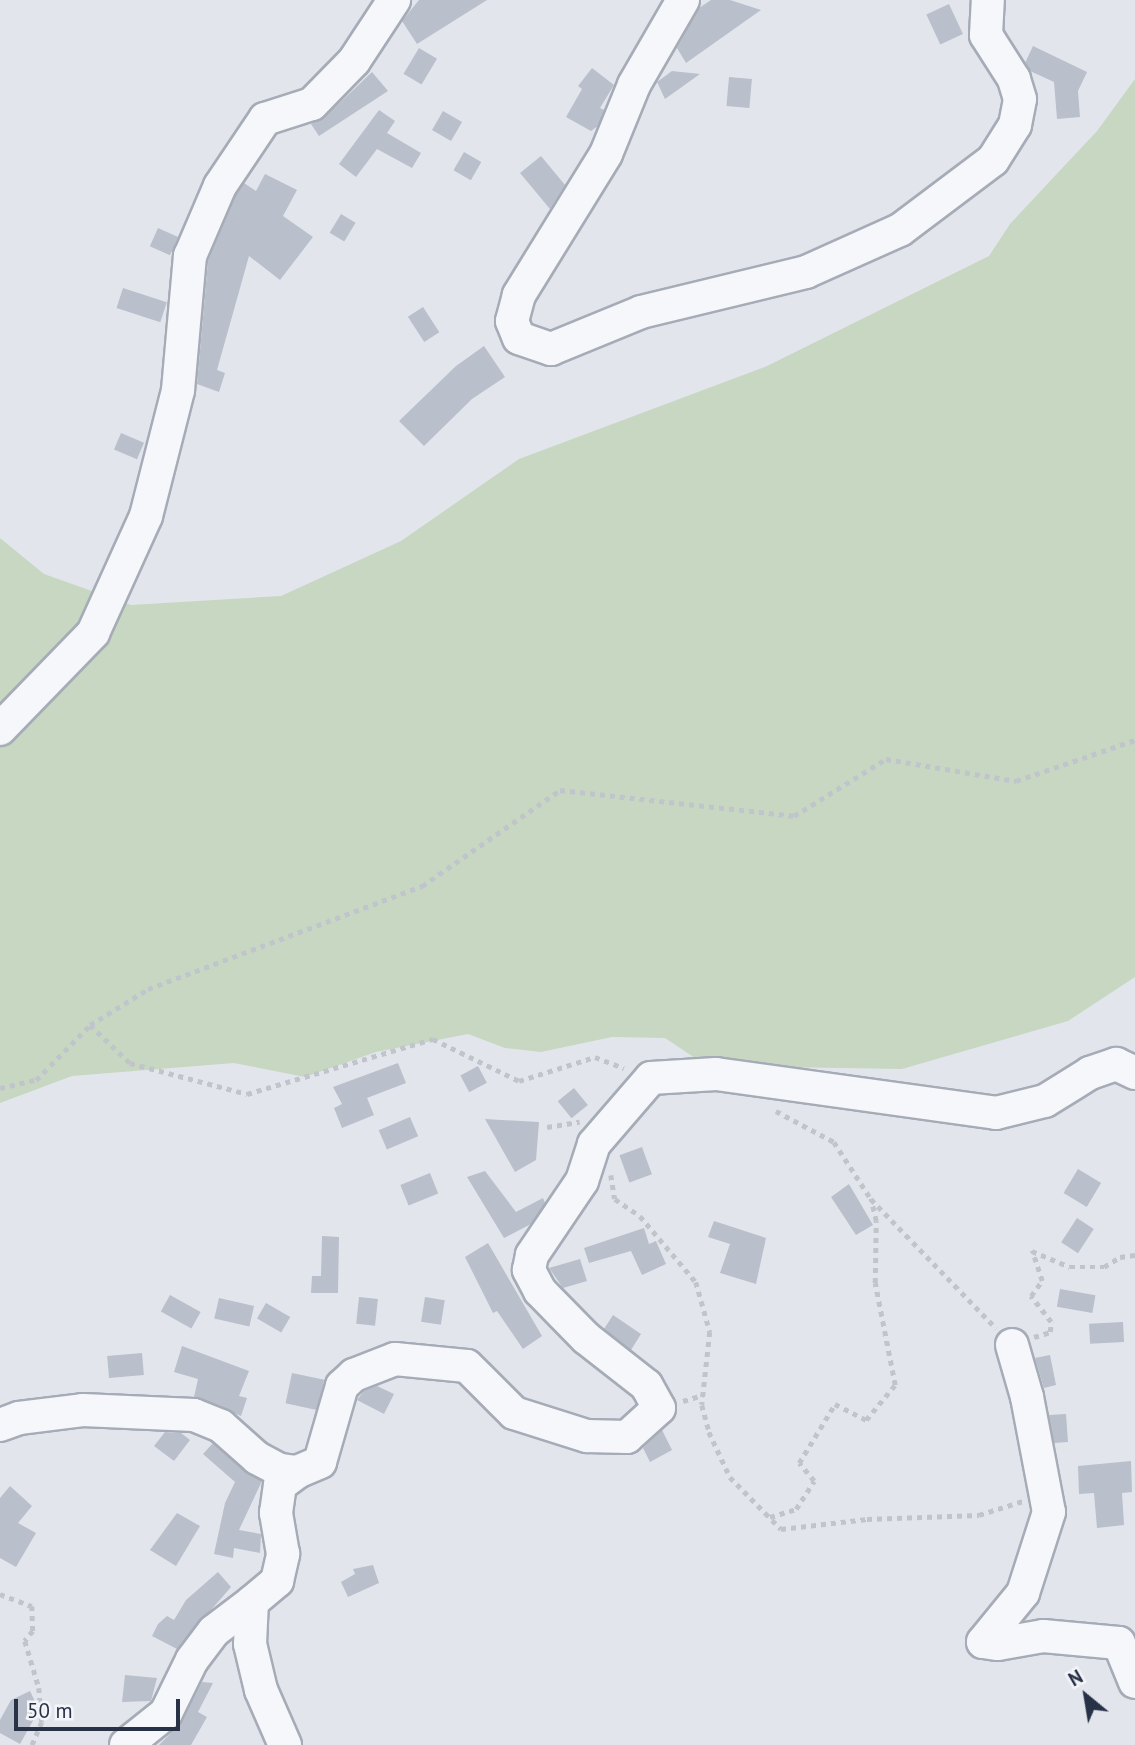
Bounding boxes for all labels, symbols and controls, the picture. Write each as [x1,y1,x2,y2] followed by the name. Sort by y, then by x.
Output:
[1051,1661,1121,1731] north arrow
[1064,1664,1087,1691] text: N
[18,1686,184,1730] scale bar
[27,1697,73,1724] text: 50 m

